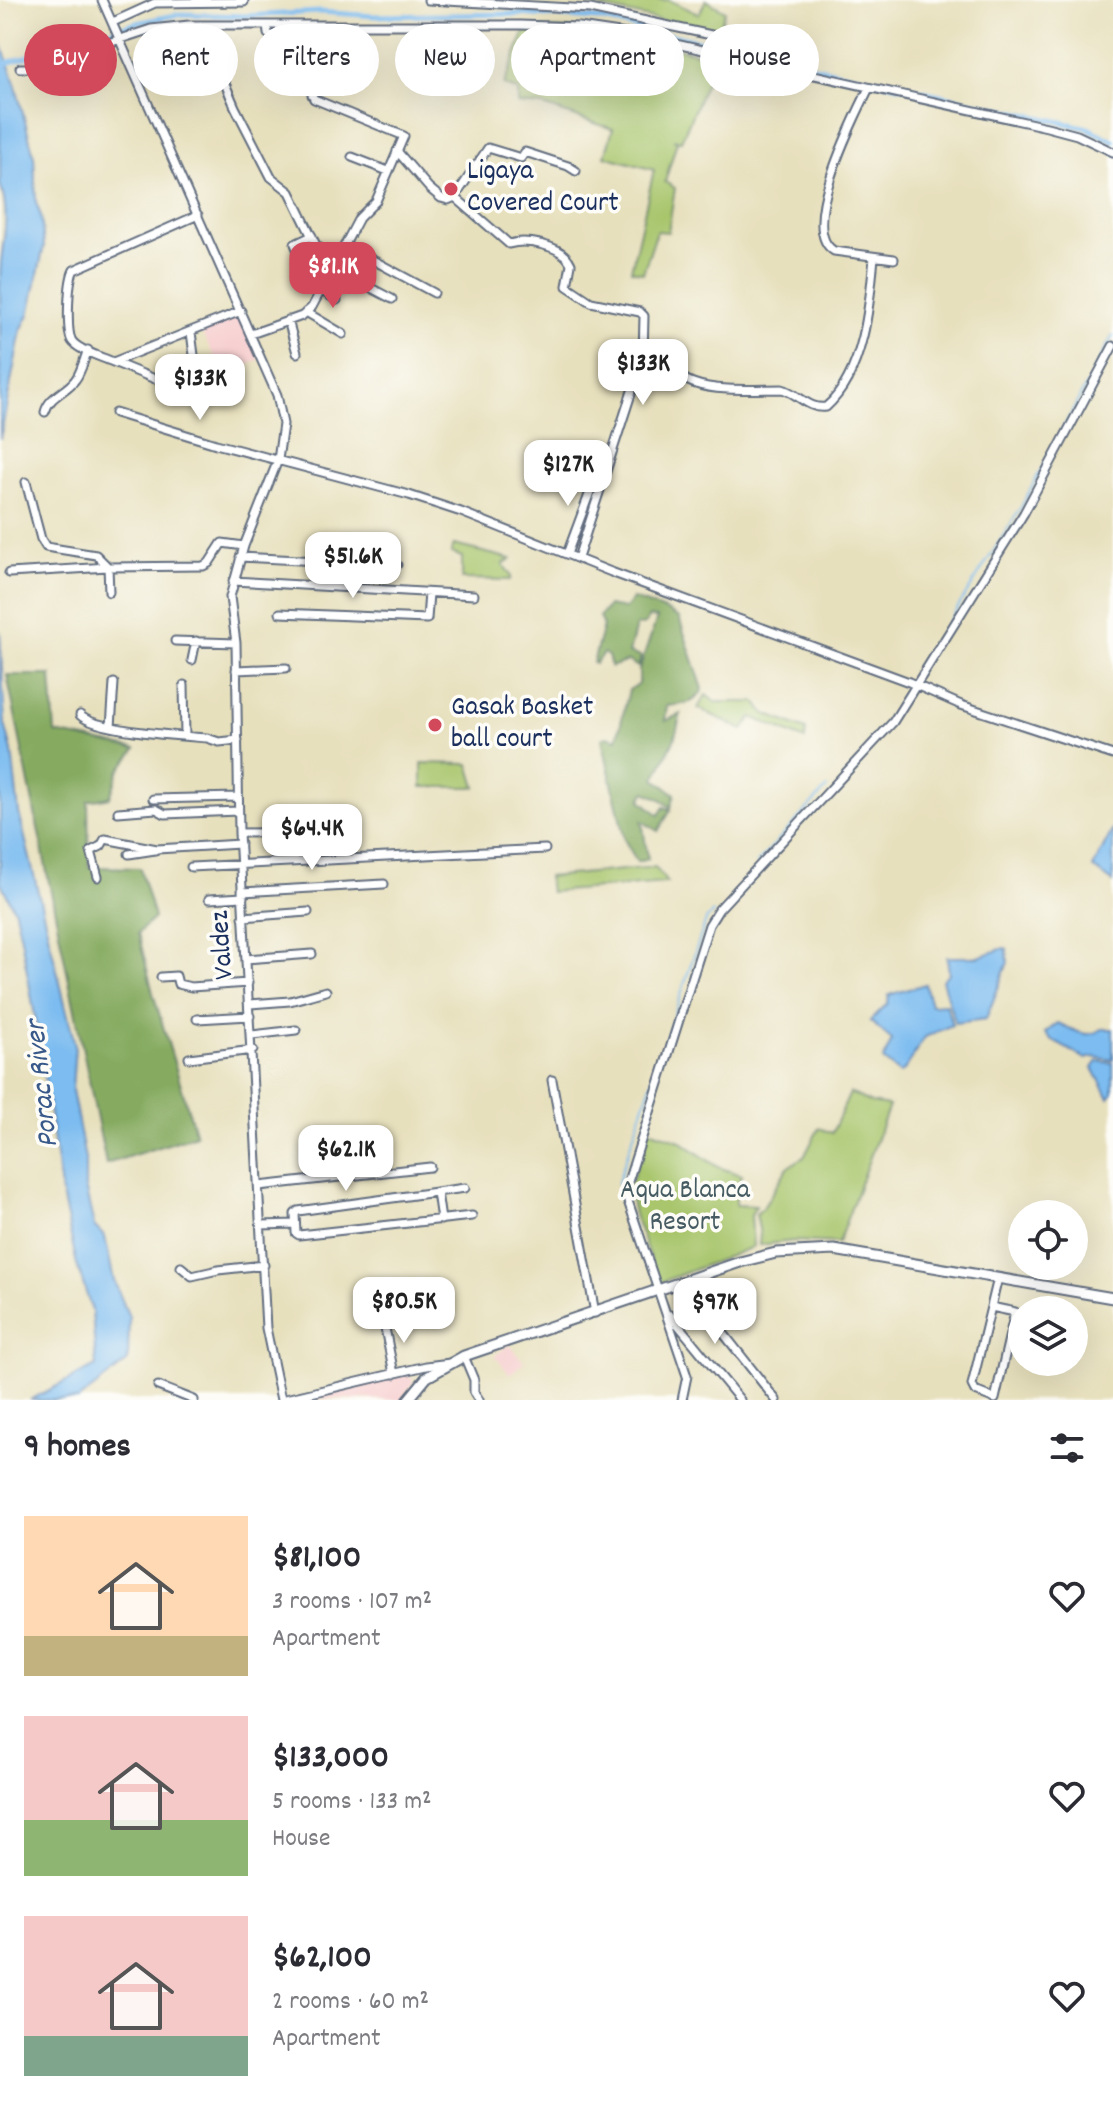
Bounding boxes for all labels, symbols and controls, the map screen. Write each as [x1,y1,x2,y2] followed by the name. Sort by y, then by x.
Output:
[24,24,117,96] chip: Buy
[133,24,238,96] chip: Rent
[254,24,379,96] chip: Filters
[395,24,495,96] chip: New
[511,24,684,96] chip: Apartment
[700,24,819,96] chip: House
[467,153,619,225] place label: Ligaya Covered Court
[442,180,460,198] marker: Ligaya Covered Court
[268,242,398,310] pin: $81.1K
[307,249,359,286] text: $81.1K
[587,339,699,407] pin: $133K
[616,346,670,383] text: $133K
[144,354,256,422] pin: $133K
[173,361,227,398] text: $133K
[512,440,624,508] pin: $127K
[542,447,594,484] text: $127K
[288,532,418,600] pin: $51.6K
[323,539,383,576] text: $51.6K
[451,689,593,761] place label: Gasak Basket ball court
[426,716,444,734] marker: Gasak Basket ball court
[247,804,377,872] pin: $64.4K
[280,811,344,848] text: $64.4K
[202,909,246,981] street label: Valdez
[16,1015,72,1150] water label: Porac River
[281,1125,411,1193] pin: $62.1K
[316,1132,376,1169] text: $62.1K
[620,1172,751,1244] park label: Aqua Blanca Resort
[1008,1200,1088,1376] map controls
[1008,1200,1088,1280] button: locate
[339,1277,469,1345] pin: $80.5K
[668,1278,762,1346] pin: $97K
[371,1284,437,1321] text: $80.5K
[691,1285,739,1322] text: $97K
[1008,1296,1088,1376] button: layers
[24,1424,131,1473] text: 9 homes
[1045,1426,1089,1470] icon: filters
[272,1535,361,1584] text: $81,100
[88,1548,184,1644] icon: home
[1045,1574,1089,1618] icon: heart
[272,1584,432,1621] text: 3 rooms · 107 m²
[272,1621,381,1658] text: Apartment
[272,1735,389,1784] text: $133,000
[88,1748,184,1844] icon: home
[1045,1774,1089,1818] icon: heart
[272,1784,432,1821] text: 5 rooms · 133 m²
[272,1821,330,1858] text: House
[272,1935,372,1984] text: $62,100
[88,1948,184,2044] icon: home
[1045,1974,1089,2018] icon: heart
[272,1984,429,2021] text: 2 rooms · 60 m²
[272,2021,381,2058] text: Apartment

